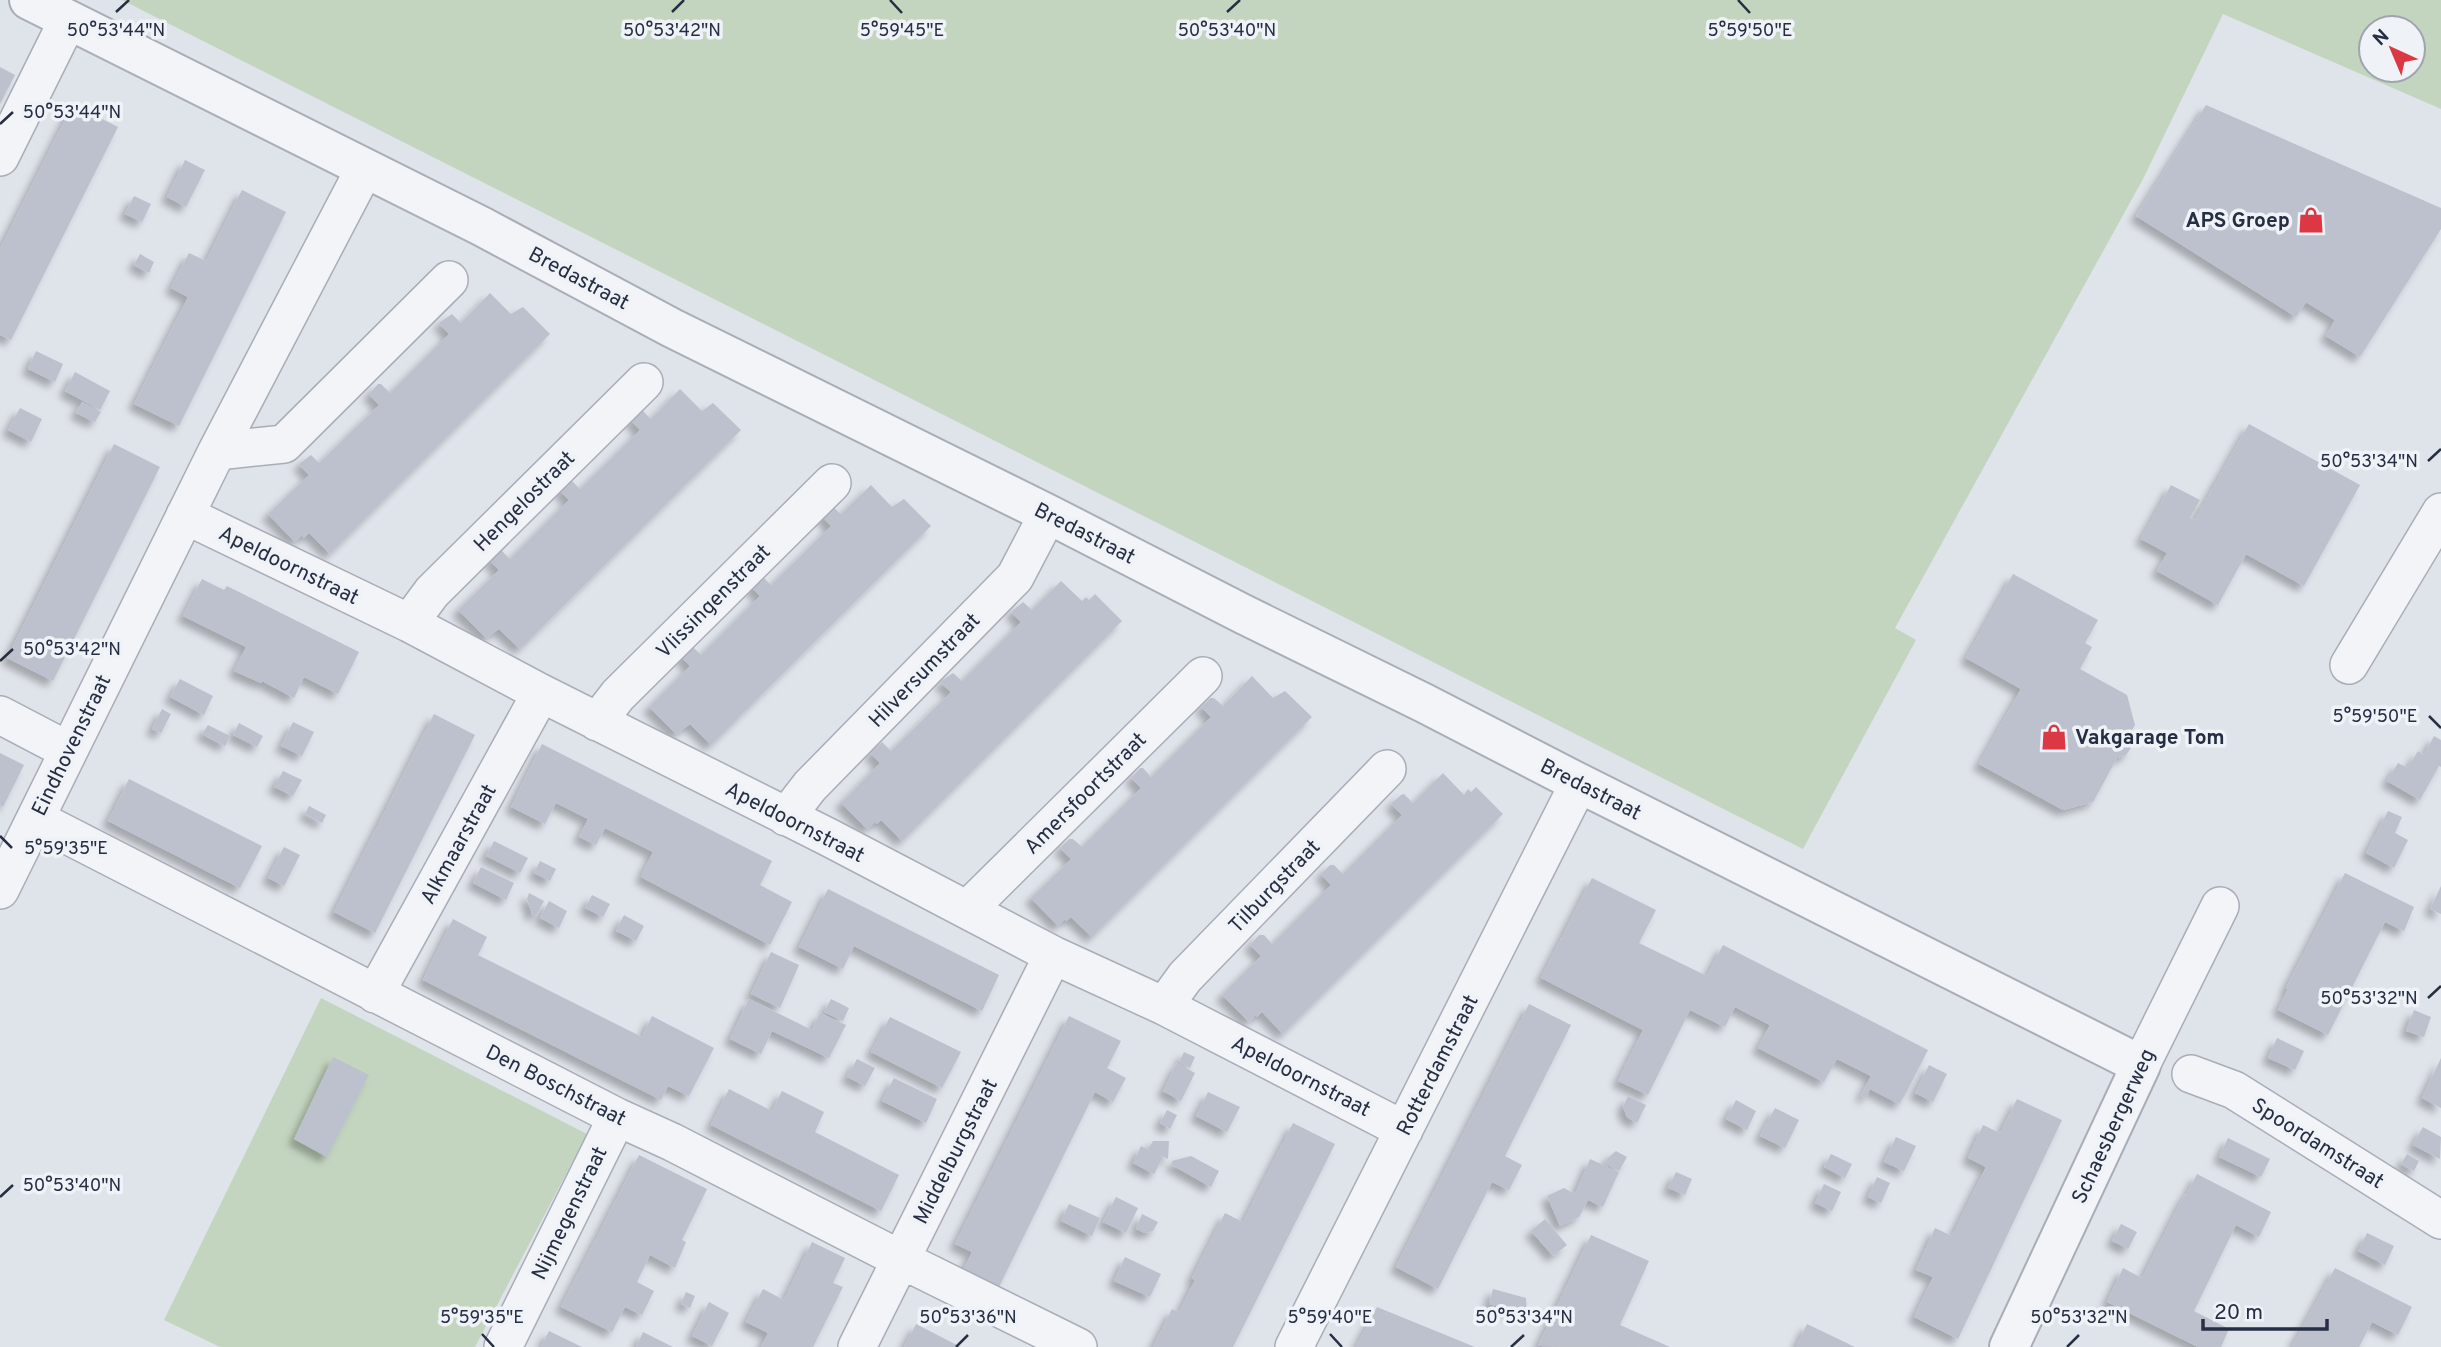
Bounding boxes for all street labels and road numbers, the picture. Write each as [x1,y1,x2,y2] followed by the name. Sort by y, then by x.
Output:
[523,242,633,317] street label: Bredastraat
[469,446,582,559] street label: Hengelostraat
[1029,497,1140,571] street label: Bredastraat
[214,521,363,612] street label: Apeldoornstraat
[651,539,777,665] street label: Vlissingenstraat
[863,608,987,734] street label: Hilversumstraat
[26,671,118,821] street label: Eindhovenstraat
[1019,727,1153,861] street label: Amersfoortstraat
[1535,753,1646,827] street label: Bredastraat
[720,777,869,870] street label: Apeldoornstraat
[415,780,504,910] street label: Alkmaarstraat
[1223,834,1327,940] street label: Tilburgstraat
[1391,991,1485,1141] street label: Rotterdamstraat
[1226,1031,1375,1124] street label: Apeldoornstraat
[481,1039,630,1133] street label: Den Boschstraat
[2067,1045,2162,1208] street label: Schaesbergerweg
[908,1074,1005,1229] street label: Middelburgstraat
[2246,1093,2389,1196] street label: Spoordamstraat
[526,1142,614,1285] street label: Nijmegenstraat

